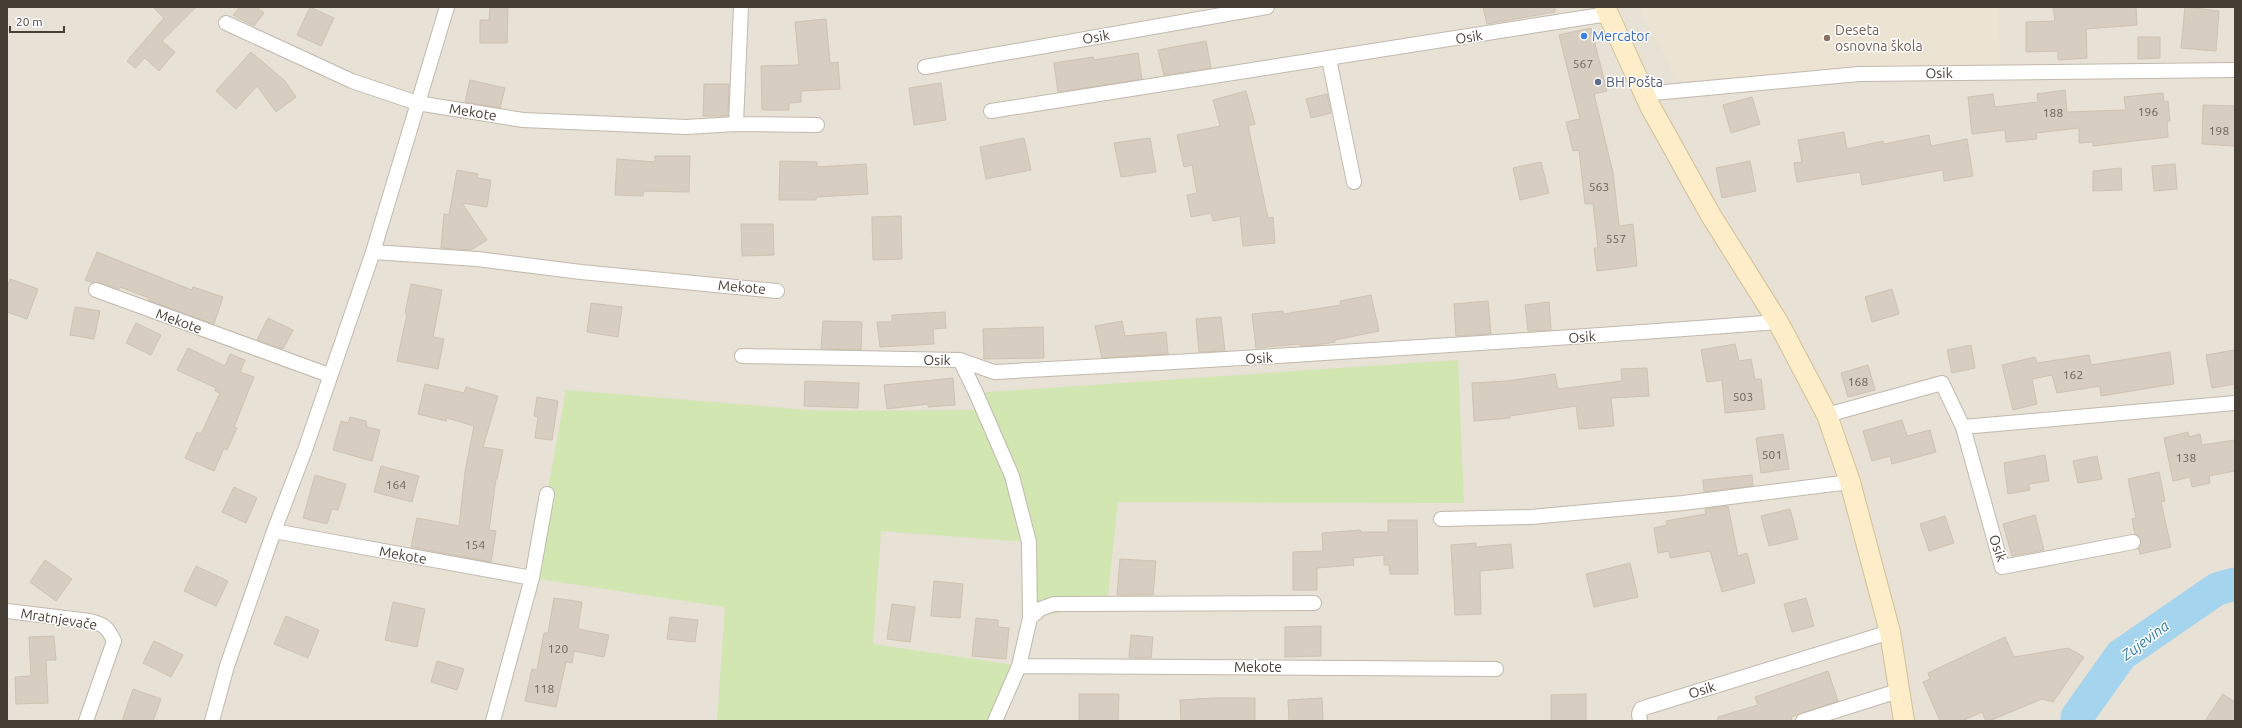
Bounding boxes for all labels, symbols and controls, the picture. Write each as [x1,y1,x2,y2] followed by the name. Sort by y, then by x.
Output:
[10,8,64,34] scale bar
[16,15,43,28] text: 20 m
[1835,22,1923,54] place label: Deseta osnovna škola
[1081,27,1111,47] street label: Osik
[1454,27,1484,47] street label: Osik
[1592,28,1651,44] place label: Mercator
[1579,31,1589,41] marker: Mercator
[1822,33,1832,43] marker: Deseta osnovna škola
[1573,57,1593,70] house number: 567
[1925,65,1953,81] street label: Osik
[1606,74,1663,90] place label: BH Pošta
[1593,77,1603,87] marker: BH Pošta
[448,100,498,124] street label: Mekote
[2138,105,2158,118] house number: 196
[2043,106,2063,119] house number: 188
[2209,124,2229,137] house number: 198
[1589,180,1609,193] house number: 563
[1606,232,1626,245] house number: 557
[717,277,767,297] street label: Mekote
[154,305,204,337] street label: Mekote
[1568,328,1596,346] street label: Osik
[1245,349,1273,367] street label: Osik
[923,352,951,368] street label: Osik
[2063,368,2083,381] house number: 162
[1848,375,1868,388] house number: 168
[1733,390,1753,403] house number: 503
[1762,448,1782,461] house number: 501
[2176,451,2196,464] house number: 138
[386,478,406,491] house number: 164
[1986,532,2010,564] street label: Osik
[465,538,485,551] house number: 154
[378,543,428,567] street label: Mekote
[19,605,99,633] street label: Mratnjevače
[2117,617,2172,664] water label: Zujevina
[548,642,568,655] house number: 120
[1234,659,1282,675] street label: Mekote
[1687,678,1717,702] street label: Osik
[534,682,554,695] house number: 118

